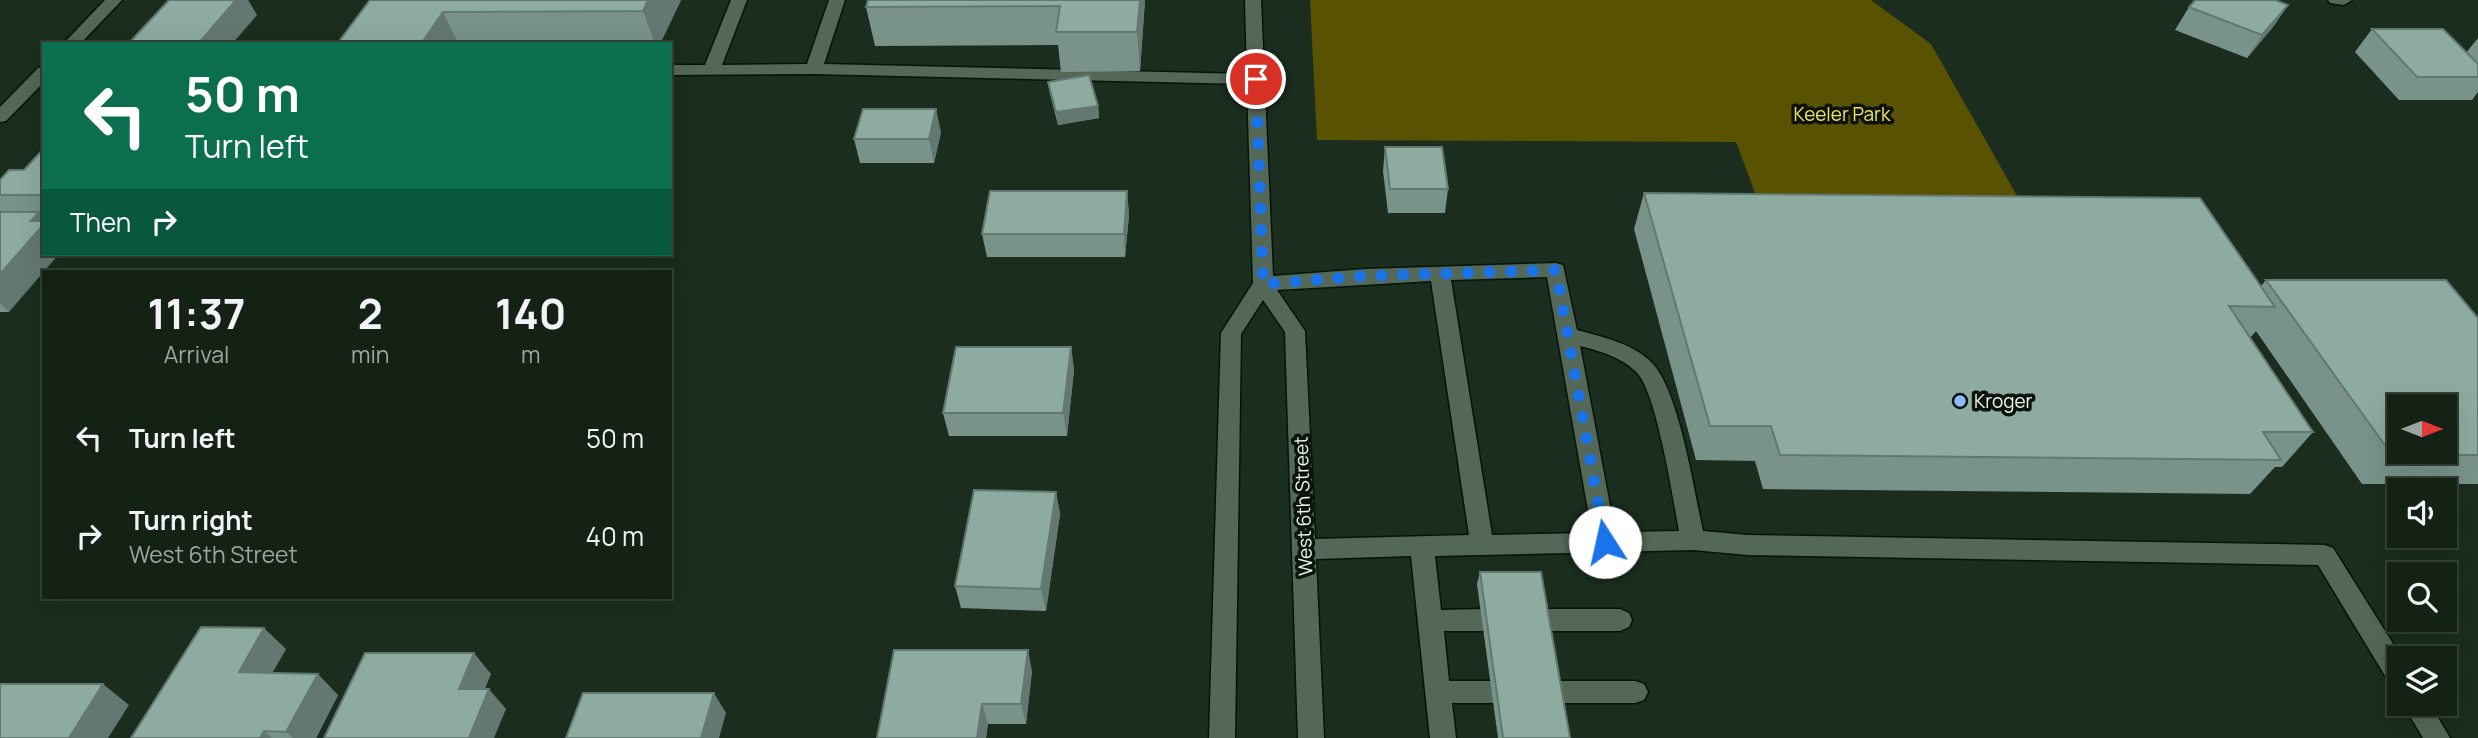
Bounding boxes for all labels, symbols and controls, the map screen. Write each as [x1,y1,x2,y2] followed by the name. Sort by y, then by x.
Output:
[1226,49,1286,109] pin
[185,60,300,127] text: 50 m
[1237,60,1275,98] icon: arrive
[70,70,161,161] icon: left
[1794,101,1891,127] park label: Keeler Park
[185,124,309,168] text: Turn left
[145,203,183,241] icon: right
[70,204,131,240] text: Then
[147,284,245,342] text: 11:37
[358,284,383,342] text: 2
[495,284,567,342] text: 140
[164,338,229,370] text: Arrival
[351,338,389,370] text: min
[521,338,540,370] text: m
[1974,388,2033,414] place label: Kroger
[1952,393,1968,409] marker: Kroger
[2387,394,2457,464] north arrow
[2387,394,2457,716] map controls
[70,419,108,457] icon: left
[129,420,236,456] text: Turn left
[586,420,644,456] text: 50 m
[1288,436,1318,576] street label: West 6th Street
[2387,478,2457,548] button: sound
[129,502,253,538] text: Turn right
[1568,505,1642,579] position arrow
[70,517,108,555] icon: right
[586,518,644,554] text: 40 m
[129,538,298,570] text: West 6th Street
[2387,562,2457,632] button: search
[2387,646,2457,716] button: layers

